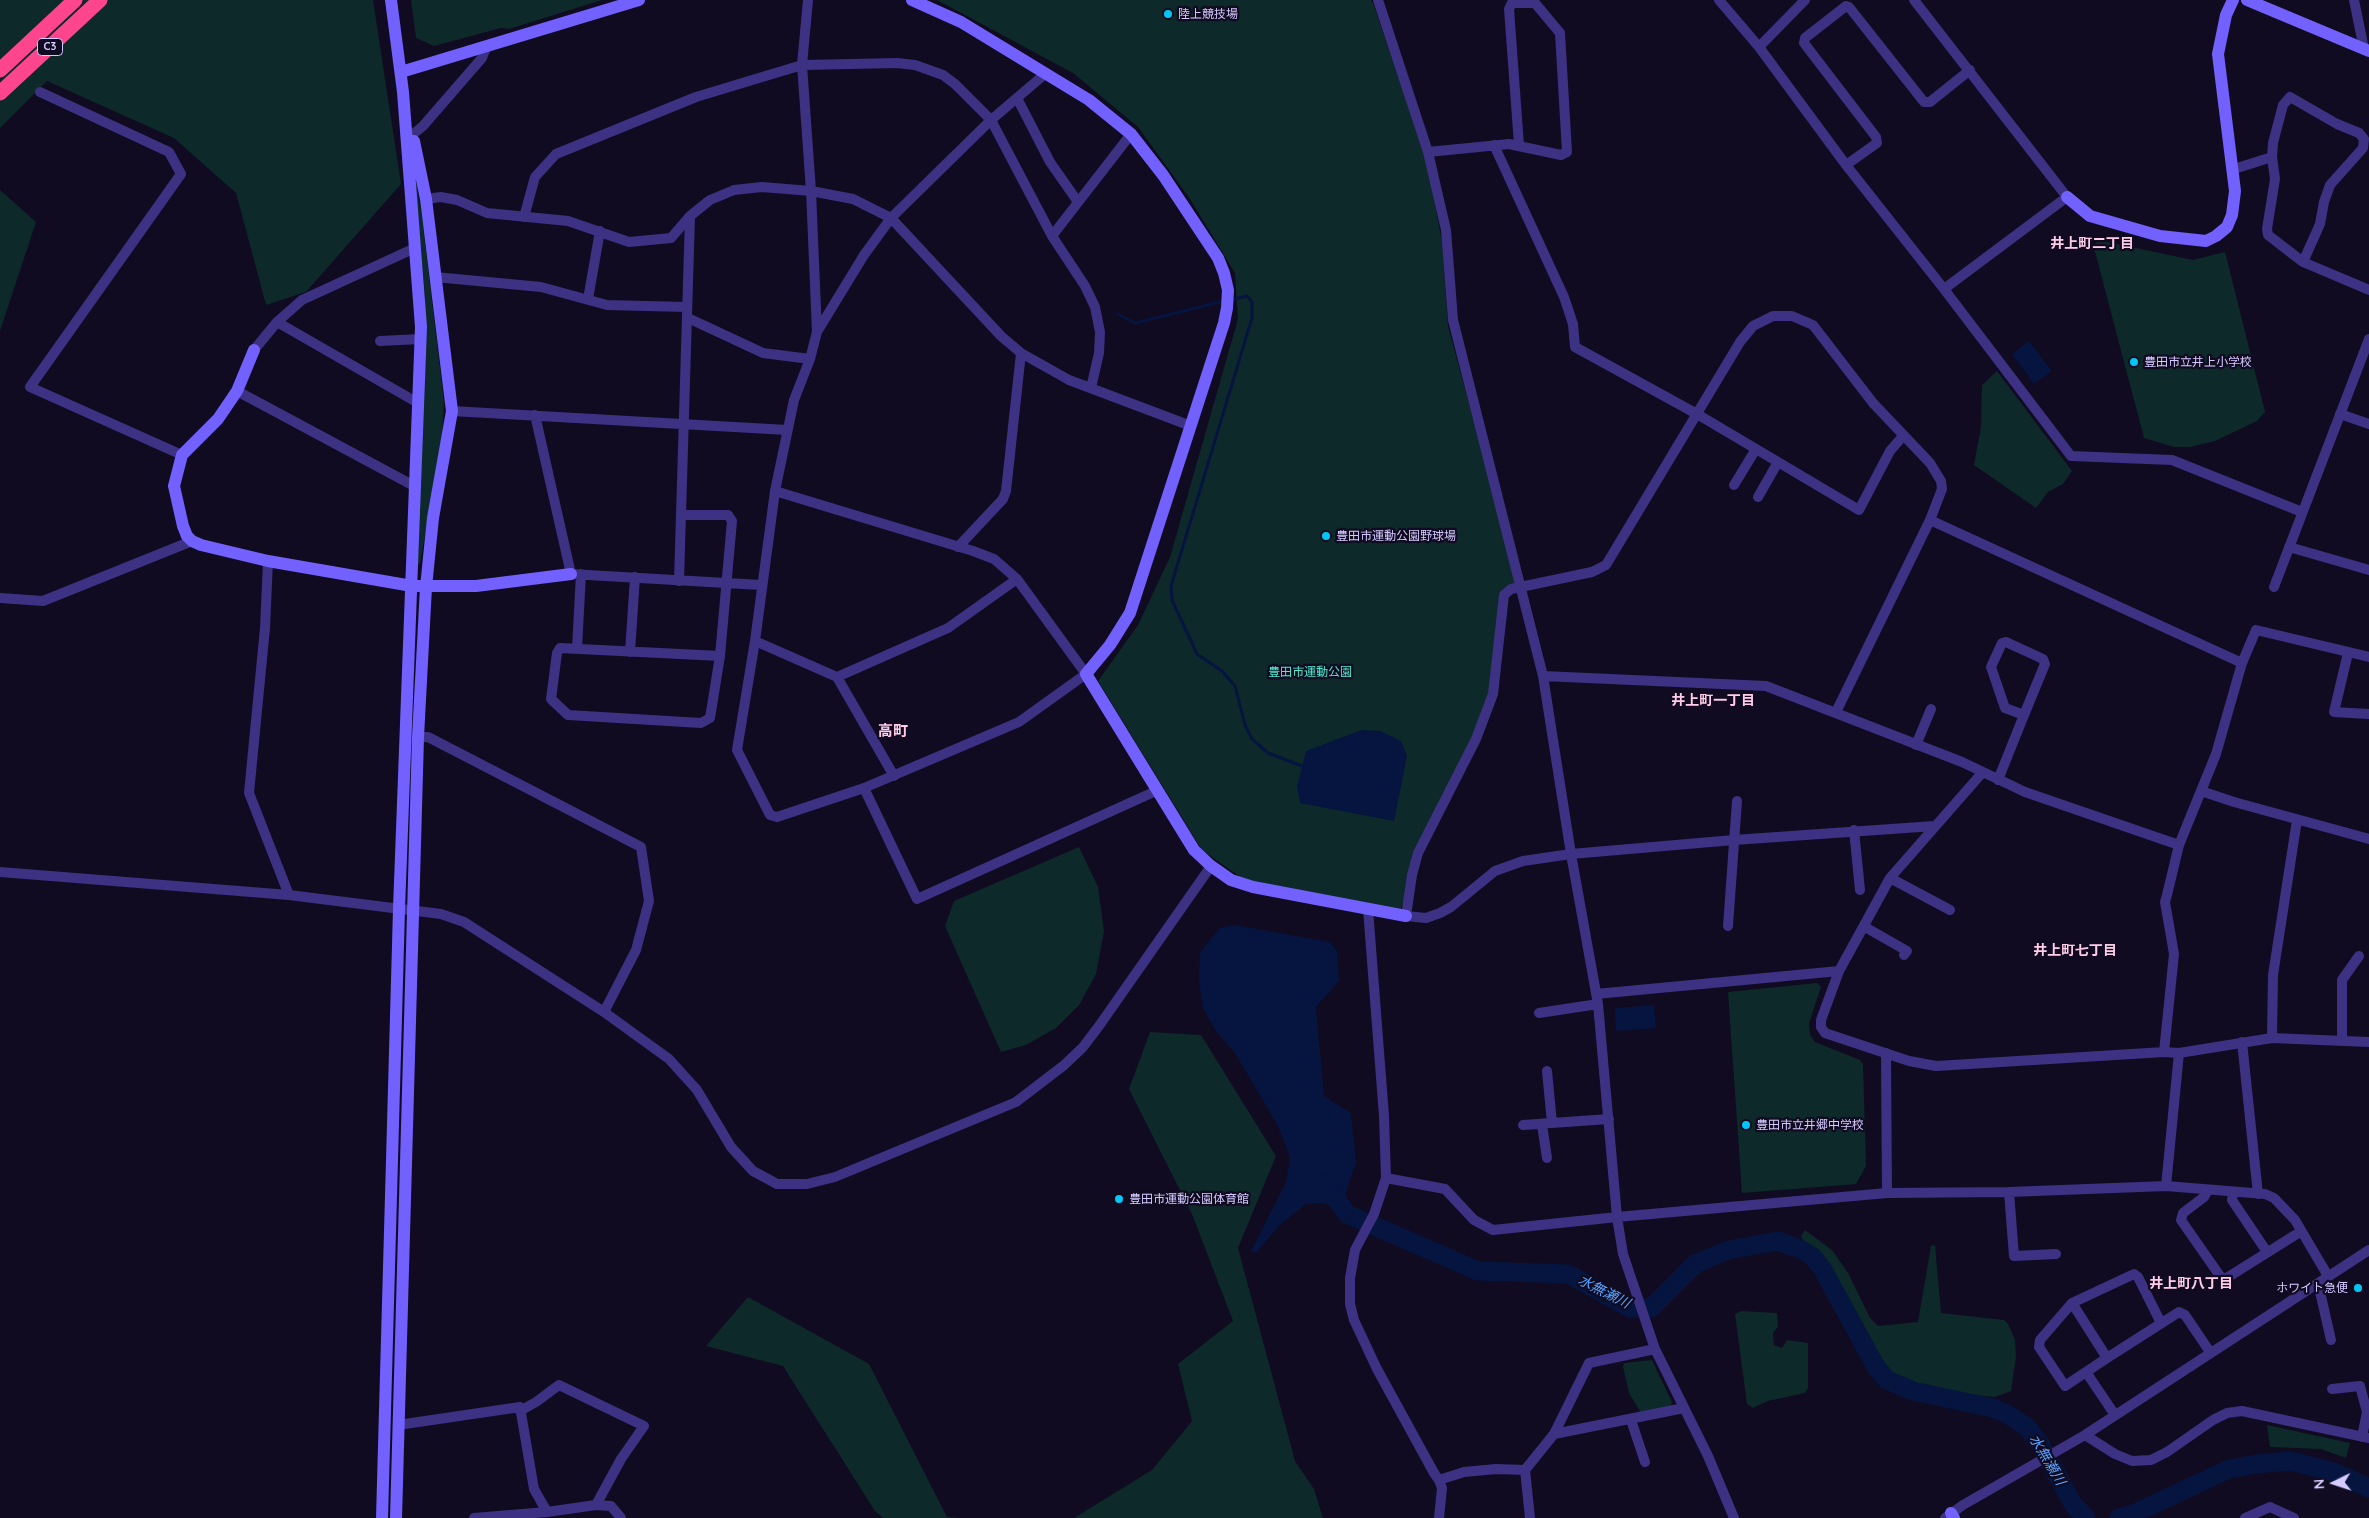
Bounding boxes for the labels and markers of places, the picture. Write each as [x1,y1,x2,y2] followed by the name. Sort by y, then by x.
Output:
[1178,7,1238,21] place label: 陸上競技場
[1162,8,1174,20] marker: 陸上競技場
[2144,355,2252,369] place label: 豊田市立井上小学校
[2128,356,2140,368] marker: 豊田市立井上小学校
[1336,529,1456,543] place label: 豊田市運動公園野球場
[1320,530,1332,542] marker: 豊田市運動公園野球場
[1756,1118,1864,1132] place label: 豊田市立井郷中学校
[1740,1119,1752,1131] marker: 豊田市立井郷中学校
[1129,1192,1249,1206] place label: 豊田市運動公園体育館
[1113,1193,1125,1205] marker: 豊田市運動公園体育館
[2276,1281,2348,1295] place label: ホワイト急便
[2352,1282,2364,1294] marker: ホワイト急便

